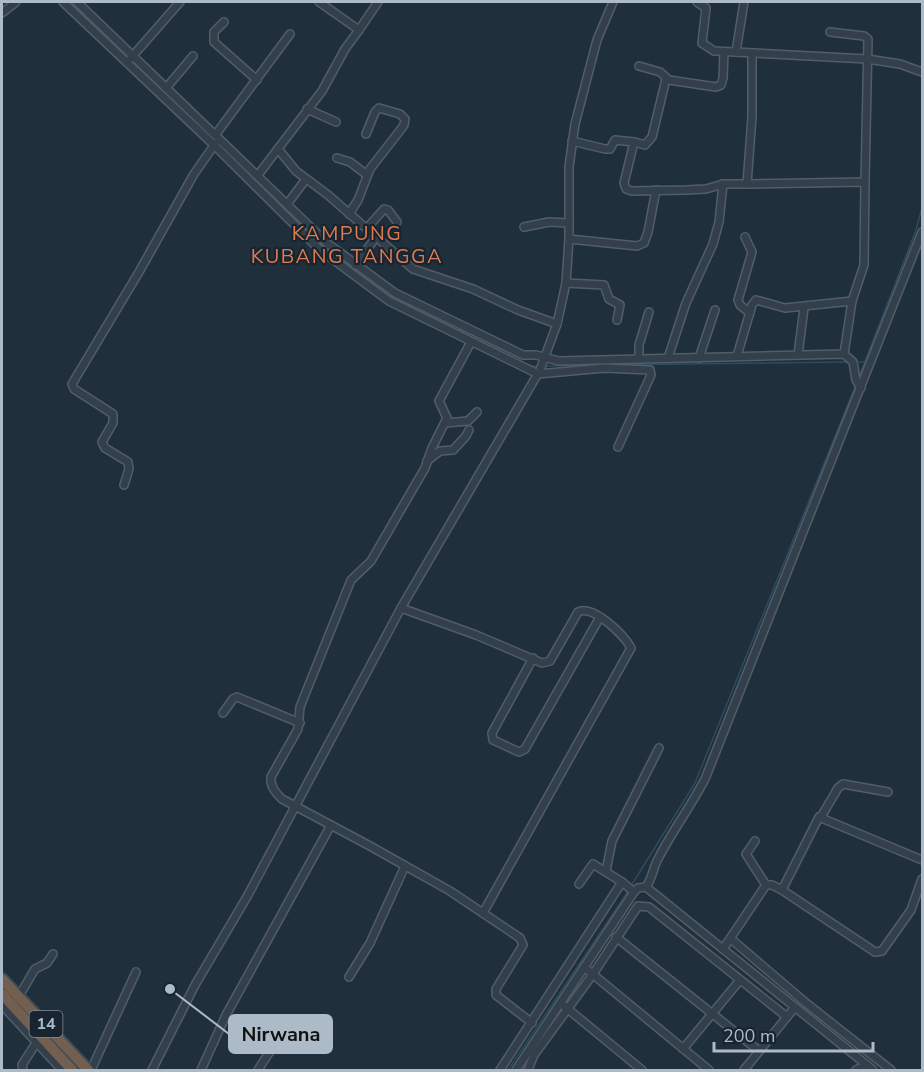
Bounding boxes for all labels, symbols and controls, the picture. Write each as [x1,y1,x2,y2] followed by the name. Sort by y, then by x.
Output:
[251,220,443,270] district label: KAMPUNG KUBANG TANGGA
[30,1011,63,1037] road number: 14
[229,1015,332,1053] callout: Nirwana
[714,1015,873,1053] scale bar
[242,1021,320,1048] text: Nirwana
[723,1024,775,1048] text: 200 m

